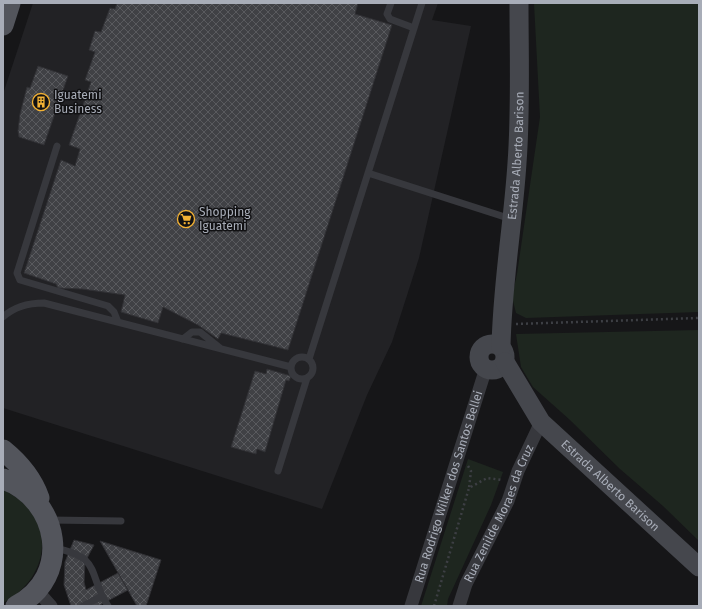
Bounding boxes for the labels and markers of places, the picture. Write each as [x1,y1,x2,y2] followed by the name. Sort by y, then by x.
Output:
[54,88,102,116] place label: Iguatemi Business
[31,92,51,112] building icon: Iguatemi Business
[199,205,251,233] place label: Shopping Iguatemi
[176,209,196,229] supermarket icon: Shopping Iguatemi

